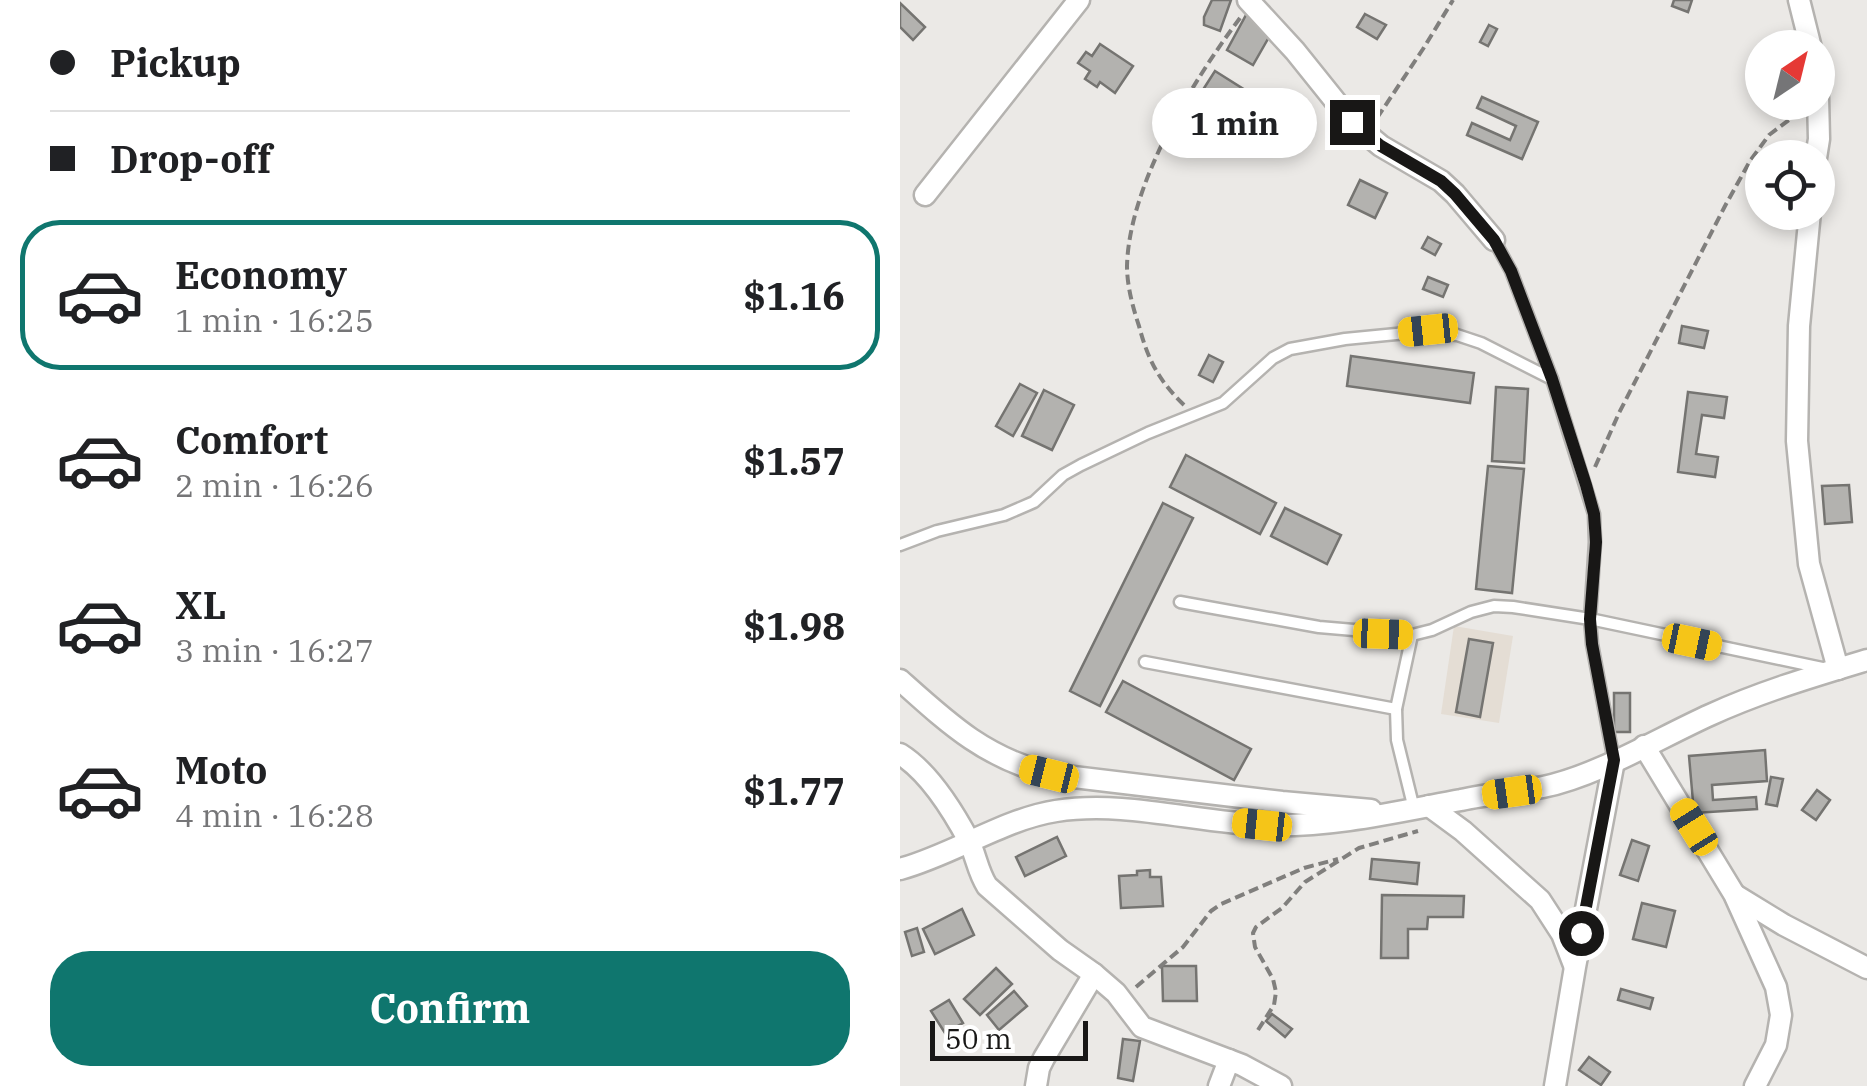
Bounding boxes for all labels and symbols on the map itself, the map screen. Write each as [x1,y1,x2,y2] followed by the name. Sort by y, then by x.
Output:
[1745,30,1835,120] north arrow
[1152,87,1317,157] callout: 1 min
[1330,100,1375,145] route end
[1397,312,1459,348] car
[1352,618,1414,650] car
[1660,621,1724,663] car
[1016,752,1082,796] car
[1480,773,1544,811] car
[1665,794,1723,860] car
[1231,807,1293,843] car
[1559,911,1604,956] route start
[930,1016,1088,1060] scale bar

